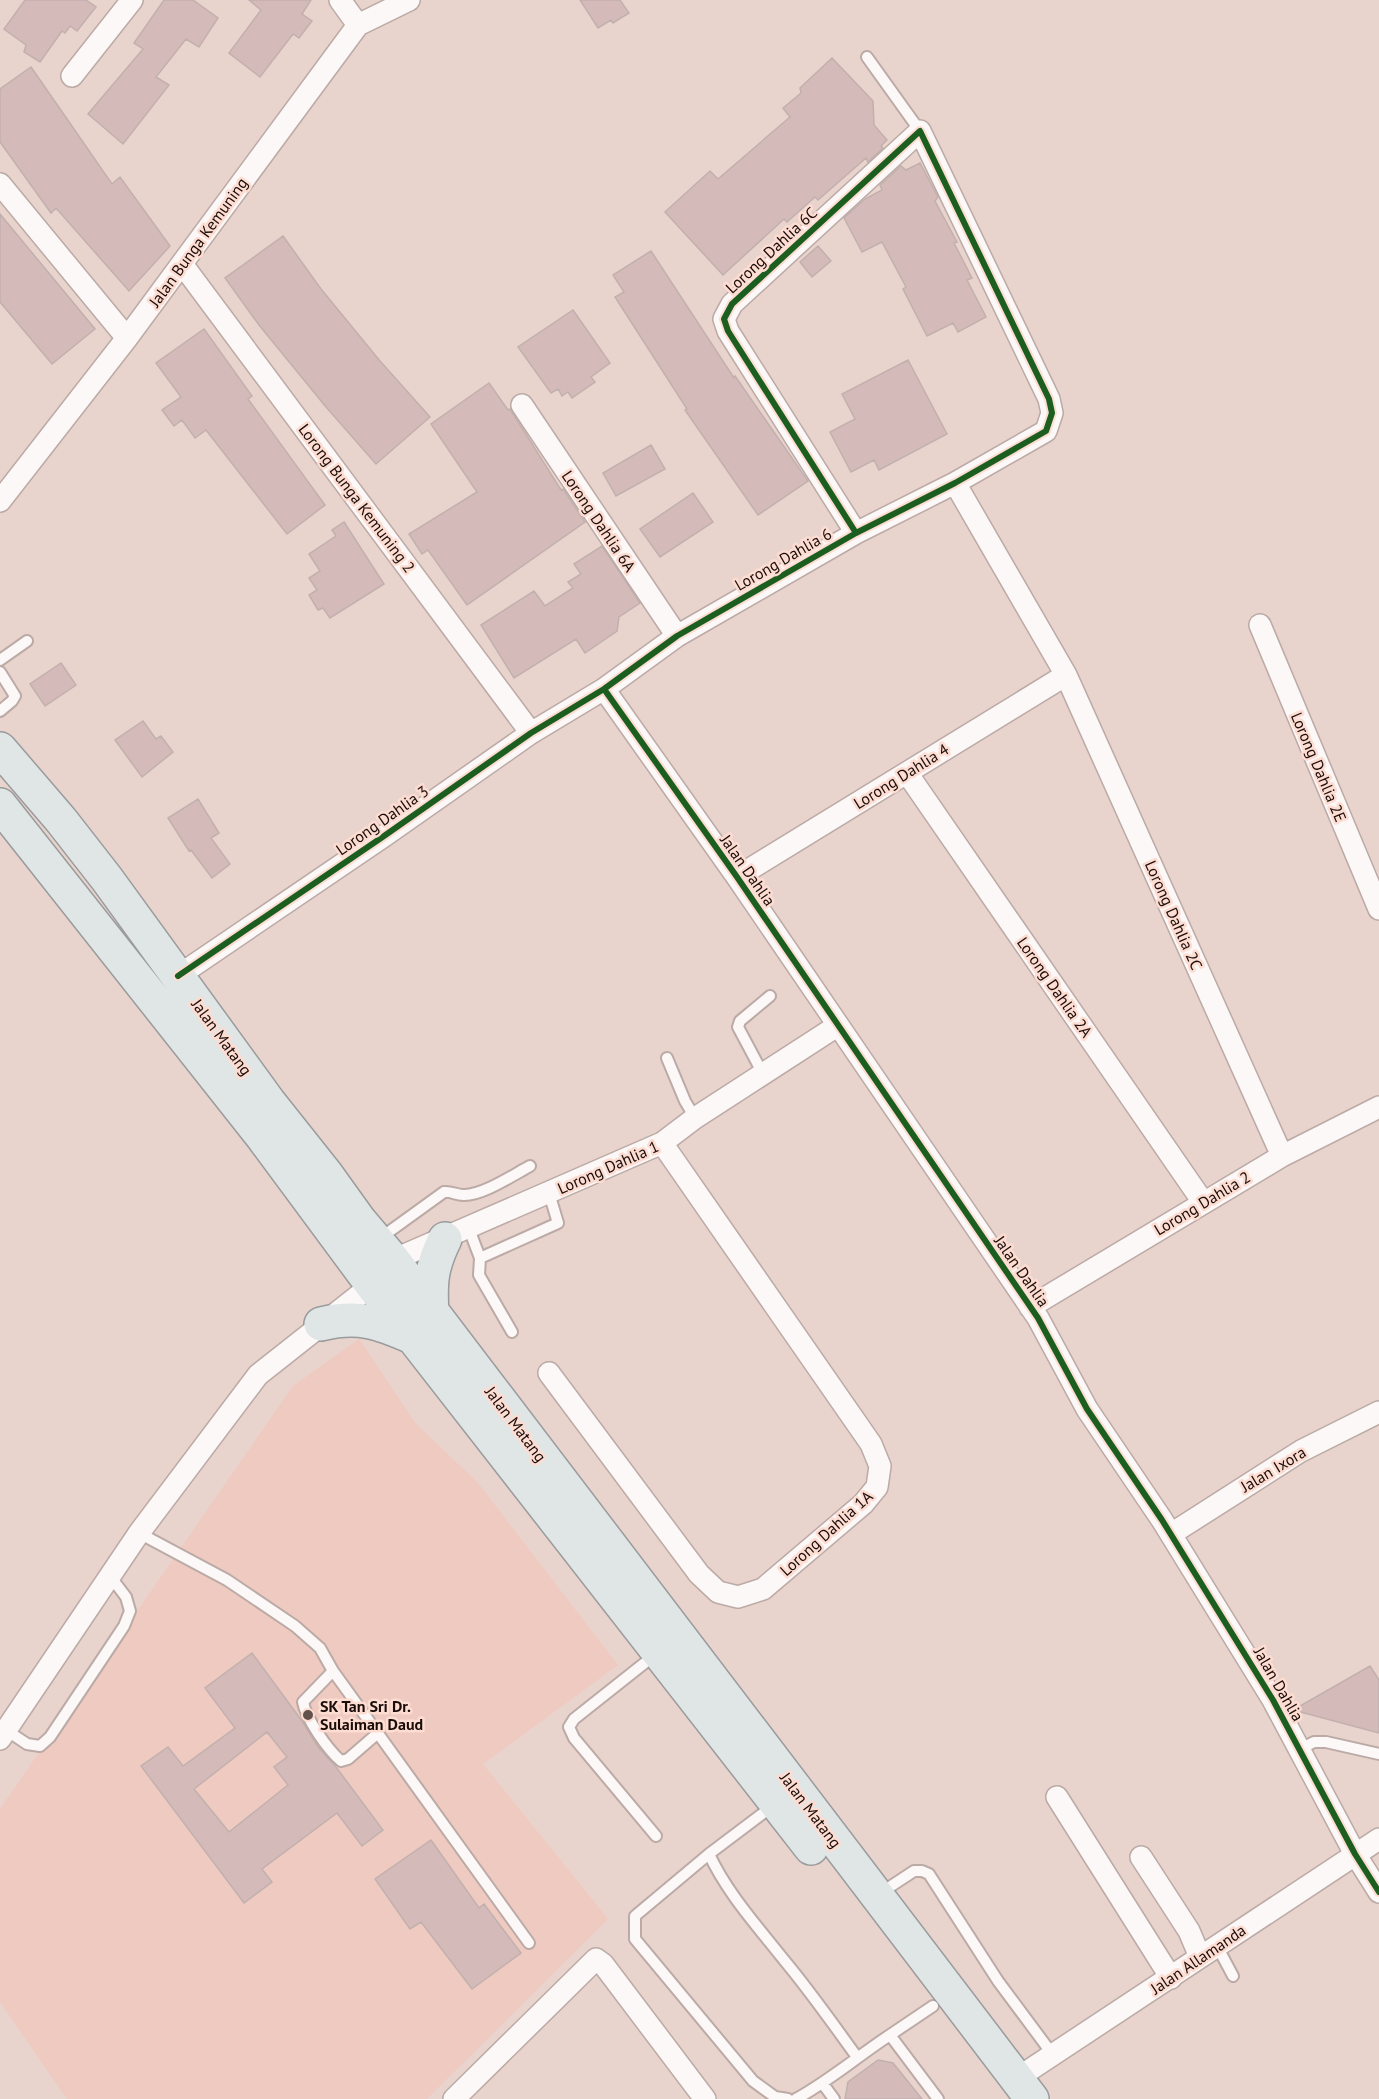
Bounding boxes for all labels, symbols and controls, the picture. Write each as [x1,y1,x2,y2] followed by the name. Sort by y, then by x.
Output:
[144,173,252,311] street label: Jalan Bunga Kemuning
[721,203,821,297] street label: Lorong Dahlia 6C
[294,420,420,576] street label: Lorong Bunga Kemuning 2
[558,467,641,576] street label: Lorong Dahlia 6A
[731,523,835,595] street label: Lorong Dahlia 6
[1287,709,1351,825] street label: Lorong Dahlia 2E
[850,739,953,813] street label: Lorong Dahlia 4
[332,781,432,859] street label: Lorong Dahlia 3
[716,830,780,909] street label: Jalan Dahlia
[1141,857,1207,973] street label: Lorong Dahlia 2C
[1013,933,1097,1042] street label: Lorong Dahlia 2A
[187,994,256,1079] street label: Jalan Matang
[554,1136,662,1198] street label: Lorong Dahlia 1
[1150,1166,1254,1240] street label: Lorong Dahlia 2
[990,1231,1054,1310] street label: Jalan Dahlia
[480,1381,551,1466] street label: Jalan Matang
[1236,1442,1309,1497] street label: Jalan Ixora
[775,1486,877,1580] street label: Lorong Dahlia 1A
[1249,1643,1308,1725] street label: Jalan Dahlia
[320,1696,423,1734] place label: SK Tan Sri Dr. Sulaiman Daud
[301,1708,315,1722] marker: SK Tan Sri Dr. Sulaiman Daud
[775,1767,846,1852] street label: Jalan Matang
[1146,1920,1249,1999] street label: Jalan Allamanda

